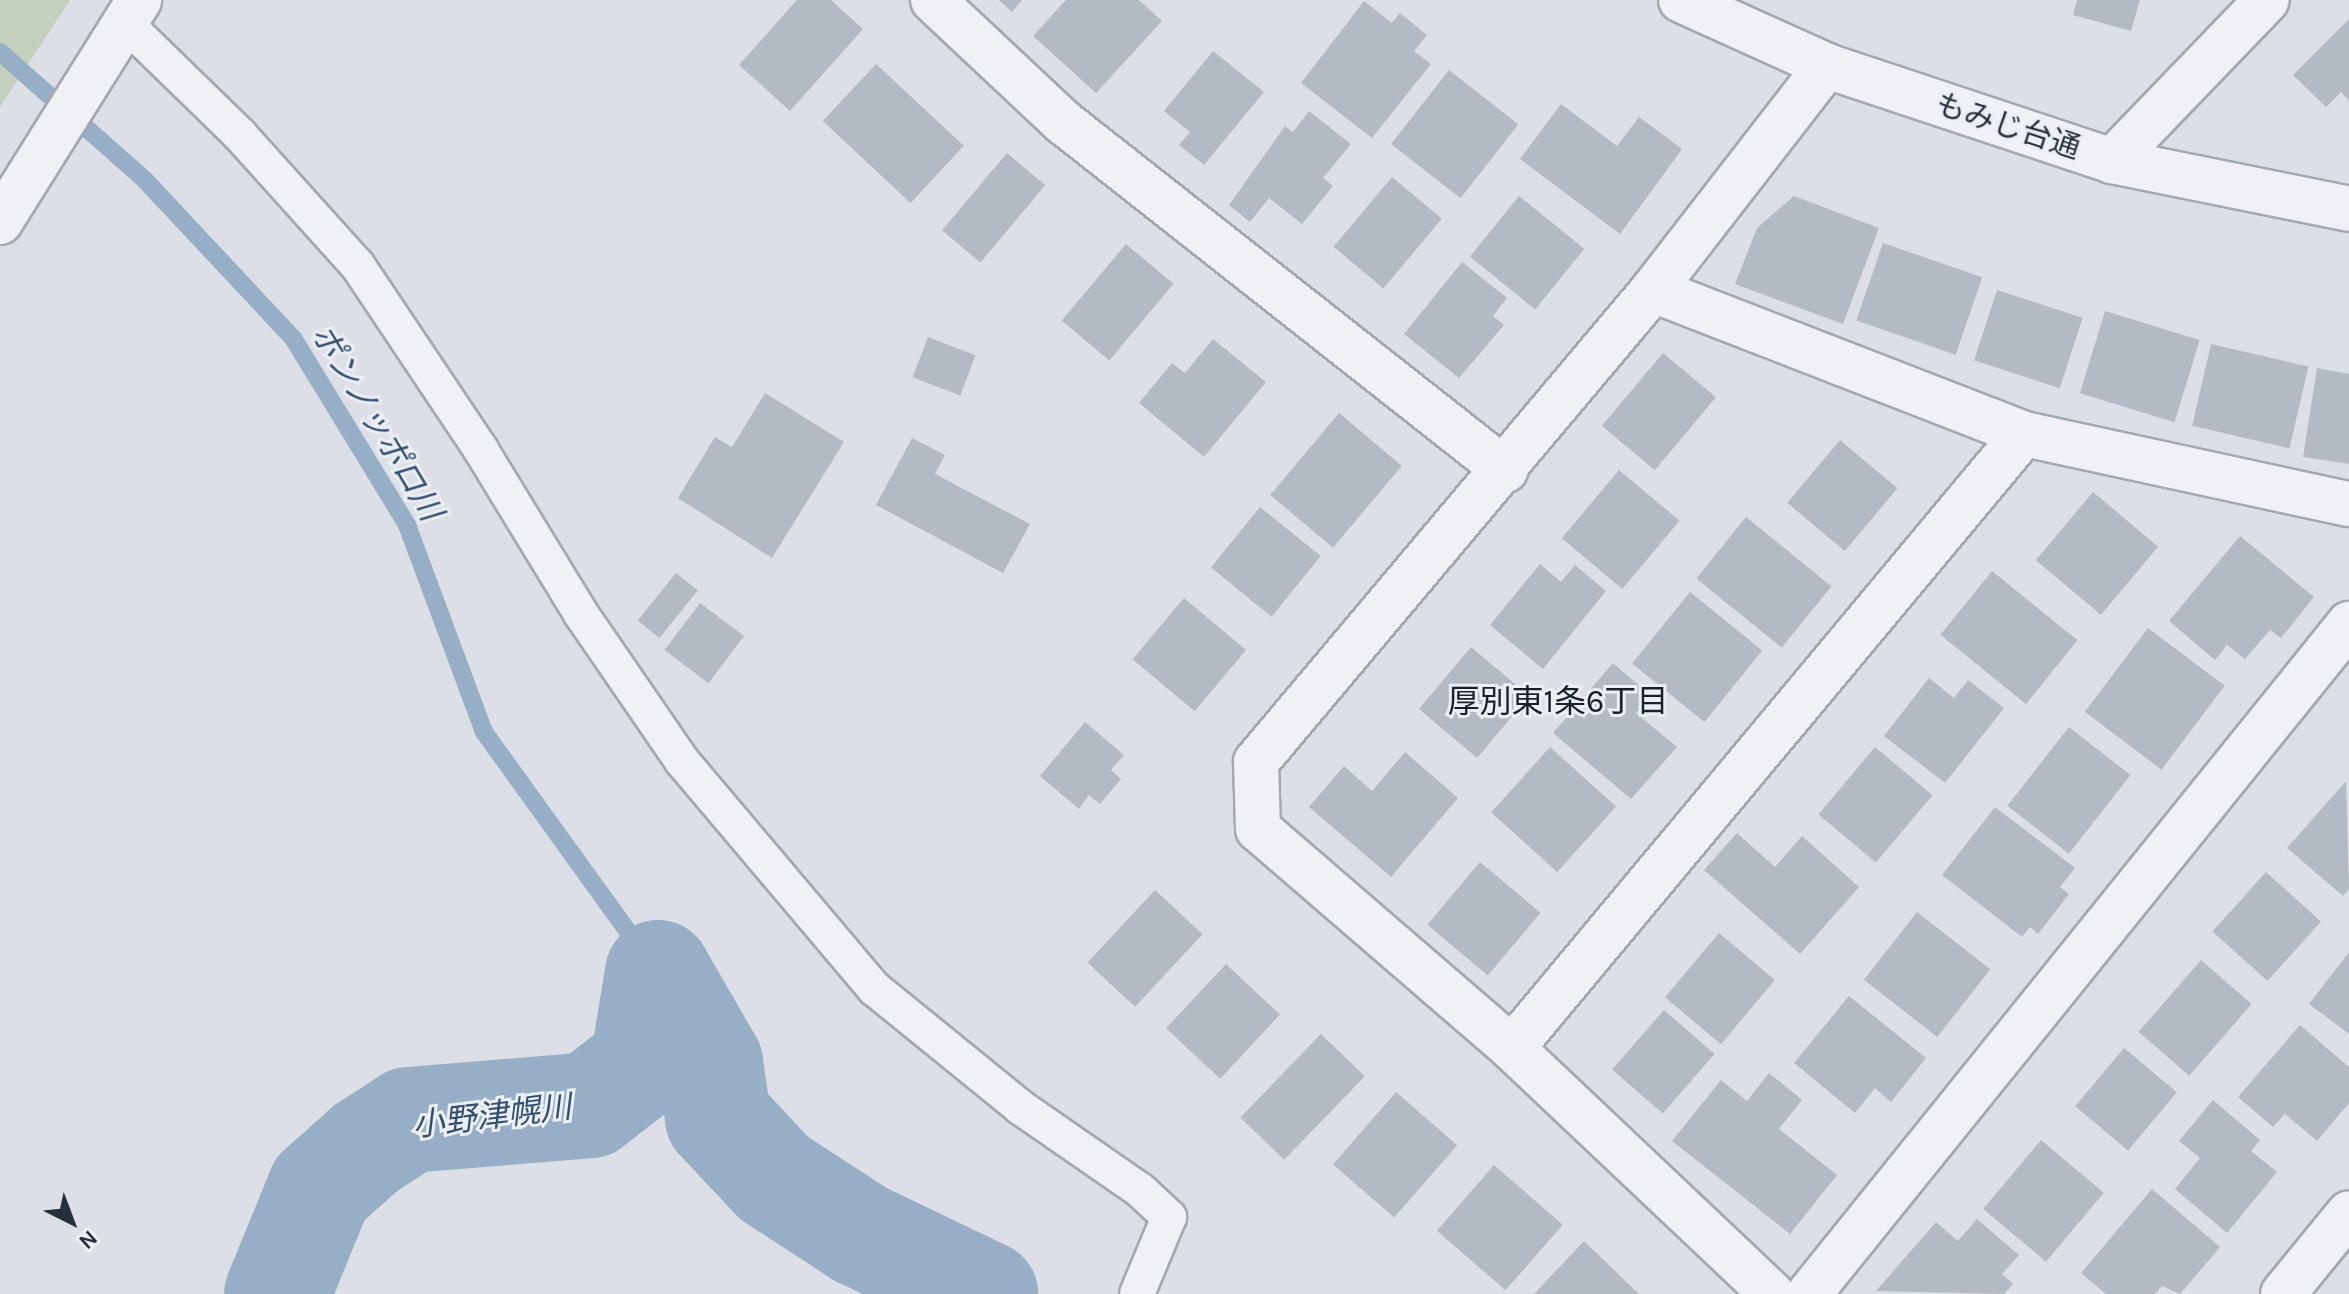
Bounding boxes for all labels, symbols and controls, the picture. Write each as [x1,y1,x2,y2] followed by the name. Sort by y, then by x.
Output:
[1931,86,2085,166] street label: もみじ台通
[302,317,450,529] water label: ポンノッポロ川
[1448,683,1668,721] district label: 厚別東1条6丁目
[410,1088,574,1146] water label: 小野津幌川
[32,1182,112,1262] north arrow
[73,1225,103,1255] text: N

